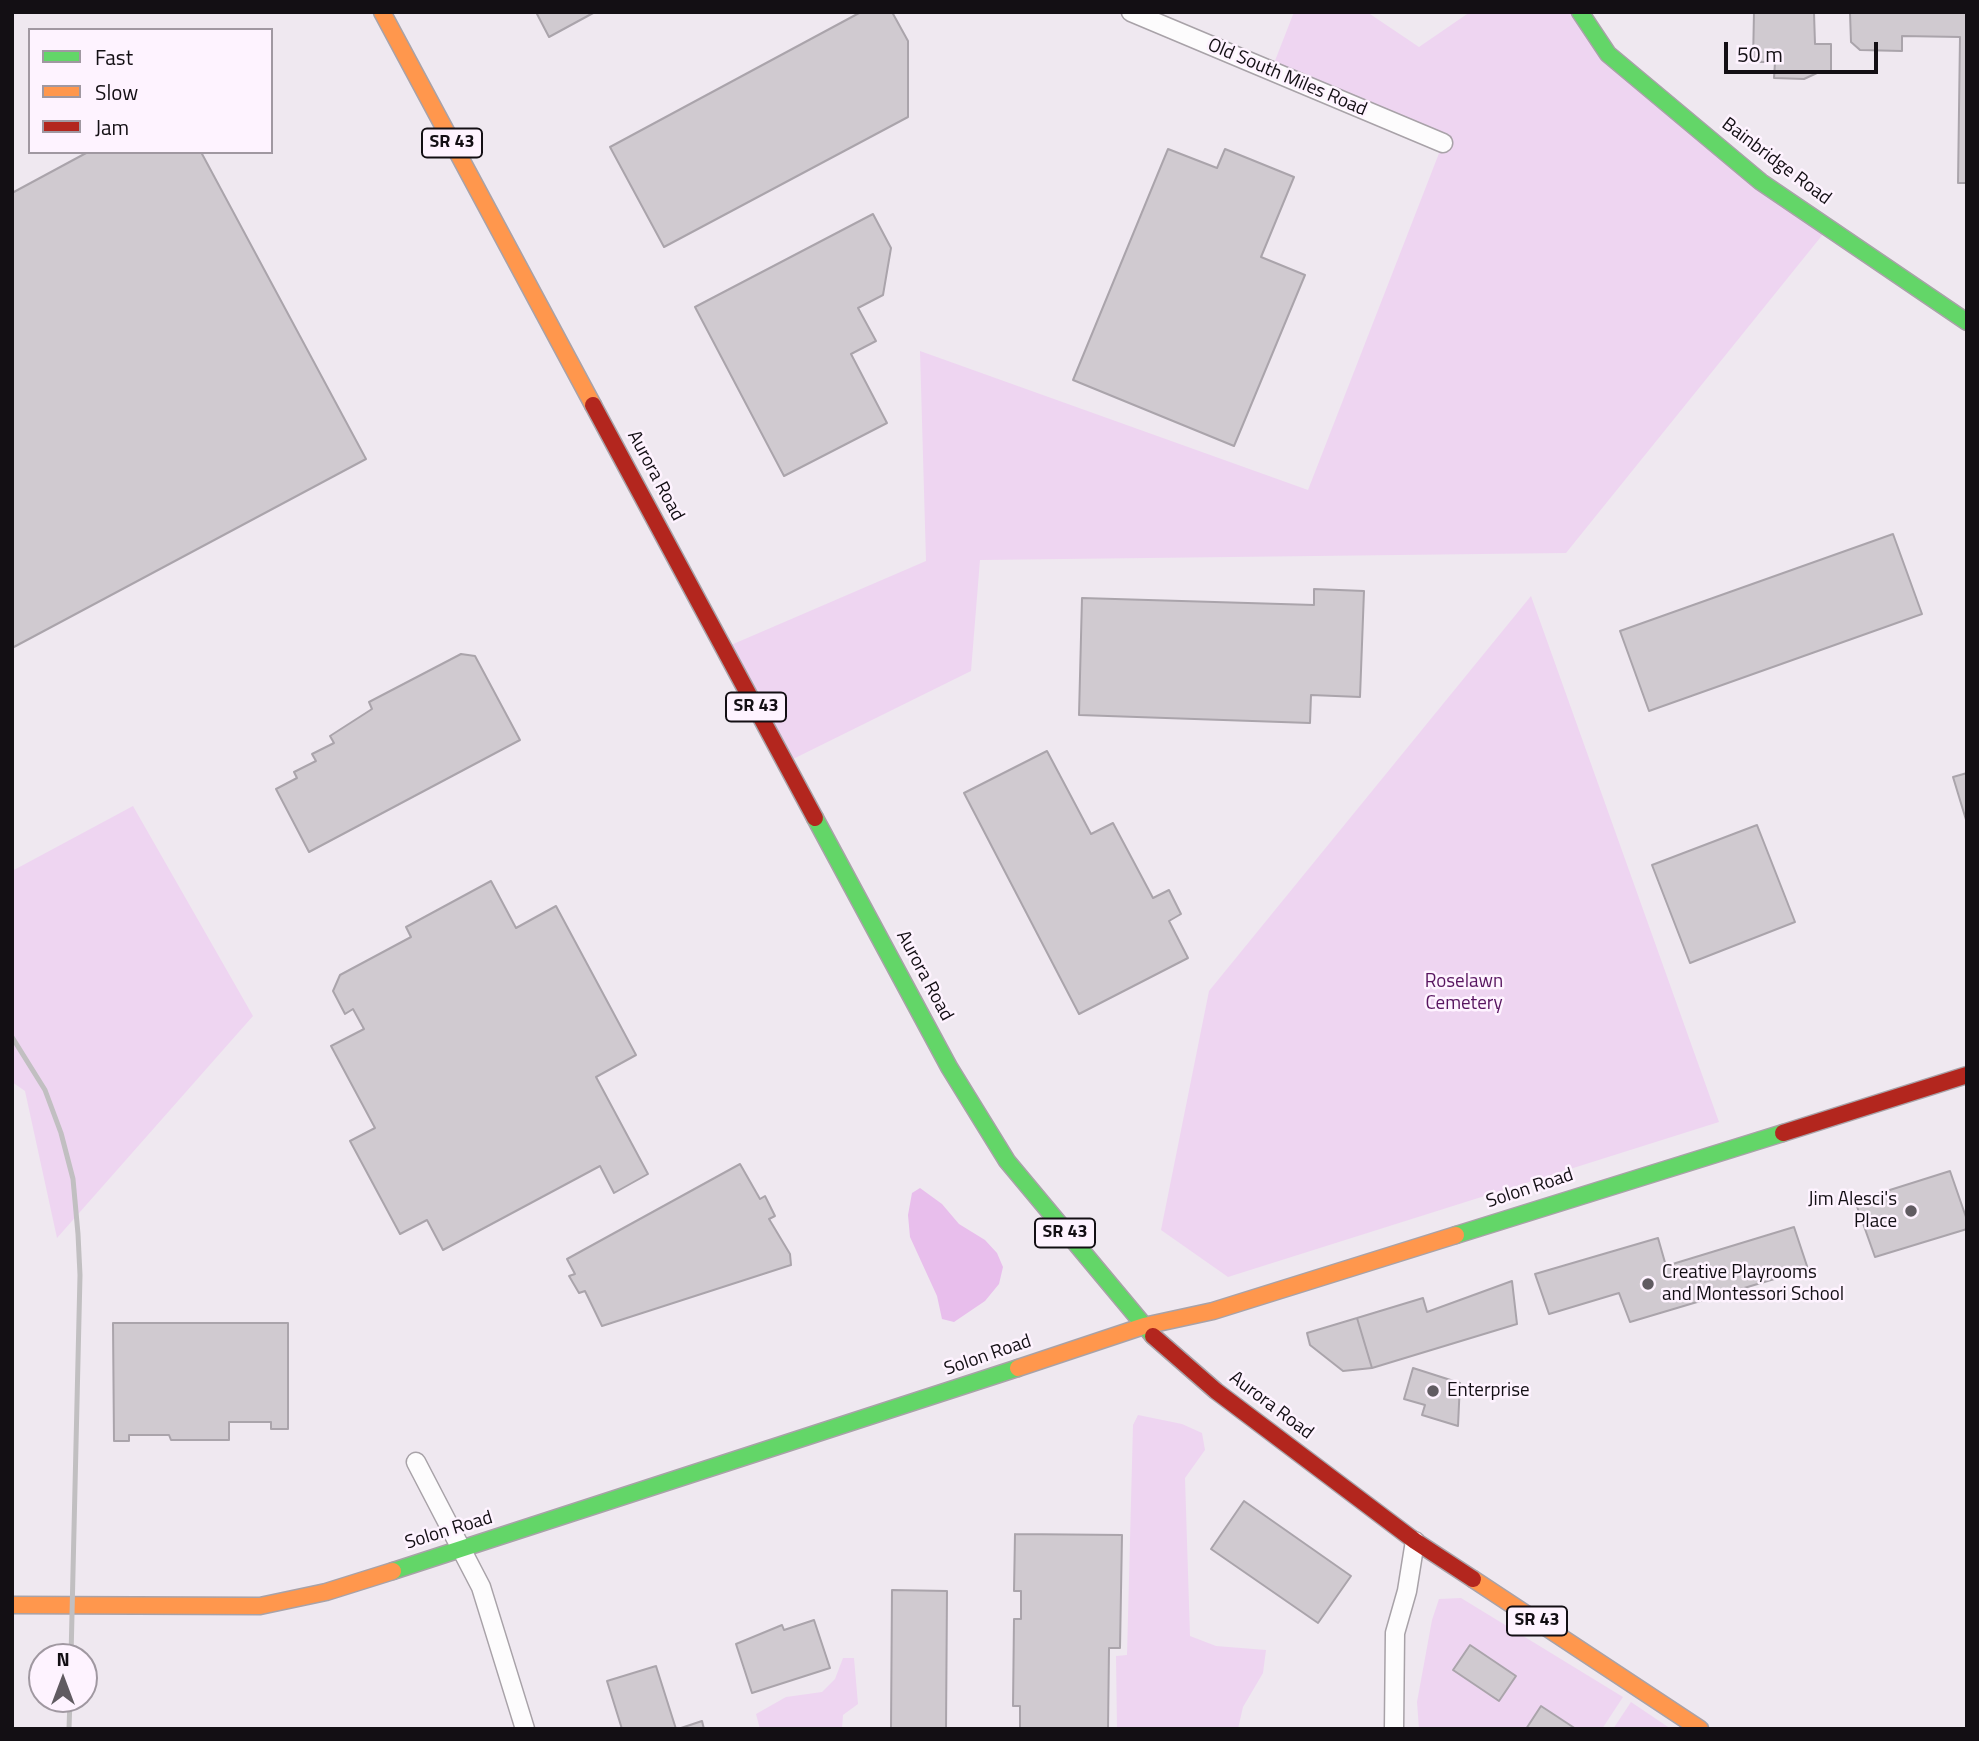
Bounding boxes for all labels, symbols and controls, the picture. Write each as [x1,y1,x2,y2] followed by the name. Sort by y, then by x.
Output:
[28,28,273,154] legend
[1727,28,1881,72] scale bar
[1204,34,1370,122] street label: Old South Miles Road
[1737,38,1783,70] text: 50 m
[95,41,133,73] text: Fast
[95,76,138,108] text: Slow
[95,111,129,143] text: Jam
[1717,113,1835,211] street label: Bainbridge Road
[422,128,482,158] road number: SR 43
[622,427,688,525] street label: Aurora Road
[726,692,786,722] road number: SR 43
[891,927,957,1025] street label: Aurora Road
[1425,971,1503,1015] park label: Roselawn Cemetery
[1484,1164,1576,1214] street label: Solon Road
[1808,1189,1897,1233] place label: Jim Alesci's Place
[1903,1203,1919,1219] marker: Jim Alesci's Place
[1035,1218,1095,1248] road number: SR 43
[1662,1262,1844,1306] place label: Creative Playrooms and Montessori School
[1640,1276,1656,1292] marker: Creative Playrooms and Montessori School
[942,1331,1034,1381] street label: Solon Road
[1225,1367,1317,1445] street label: Aurora Road
[1447,1380,1530,1402] place label: Enterprise
[1425,1383,1441,1399] marker: Enterprise
[403,1507,495,1555] street label: Solon Road
[1507,1606,1567,1636] road number: SR 43
[28,1643,98,1713] north arrow
[56,1644,70,1673] text: N

